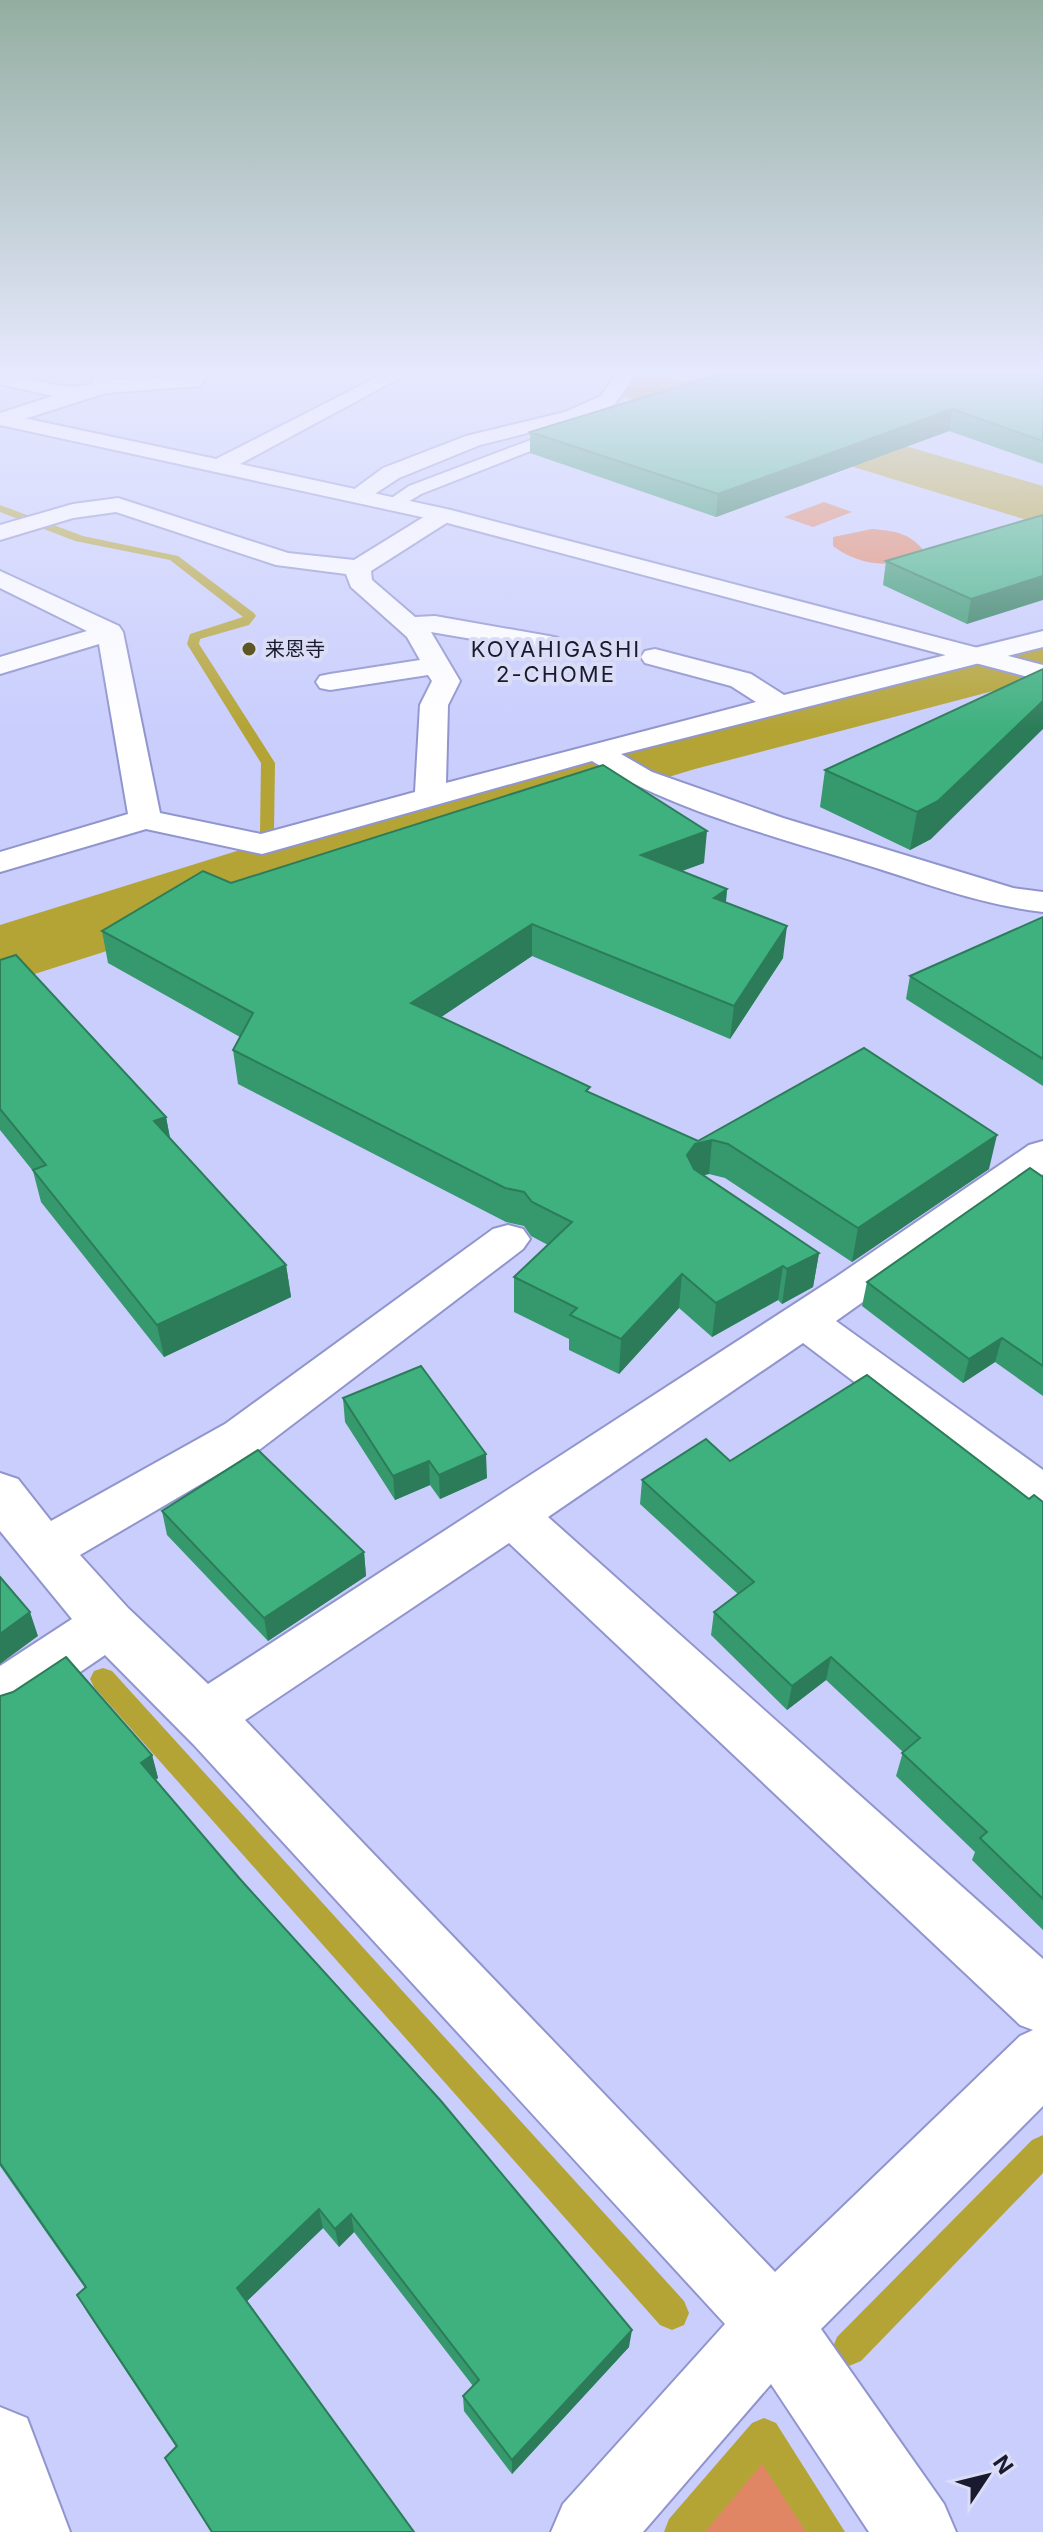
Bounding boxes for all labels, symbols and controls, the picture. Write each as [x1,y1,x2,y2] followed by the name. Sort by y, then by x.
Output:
[471,636,641,687] district label: KOYAHIGASHI 2-CHOME
[265,637,325,661] place label: 来恩寺
[240,640,258,658] marker: 来恩寺
[947,2436,1027,2516] north arrow
[988,2450,1019,2479] text: N

